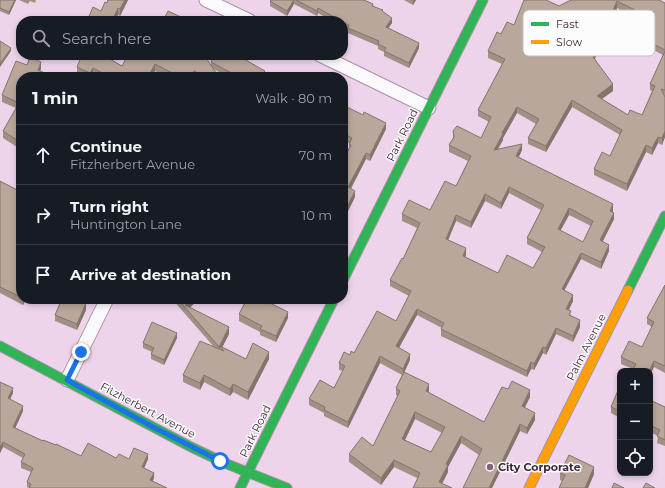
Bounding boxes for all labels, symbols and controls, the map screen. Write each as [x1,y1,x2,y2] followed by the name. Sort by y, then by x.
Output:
[523,10,655,56] legend
[16,16,348,60] search box
[556,17,580,31] text: Fast
[30,27,52,49] icon: search
[62,29,151,48] text: Search here
[556,35,582,49] text: Slow
[32,88,78,108] text: 1 min
[255,90,332,106] text: Walk · 80 m
[383,106,421,164] street label: Park Road
[70,137,142,156] text: Continue
[32,144,54,166] icon: ahead
[299,147,332,163] text: 70 m
[70,156,195,172] text: Fitzherbert Avenue
[70,197,149,216] text: Turn right
[32,204,54,226] icon: right
[302,207,332,223] text: 10 m
[70,216,182,232] text: Huntington Lane
[32,264,54,286] icon: arrive
[70,265,231,284] text: Arrive at destination
[563,311,609,383] street label: Palm Avenue
[72,343,90,361] route end
[617,368,653,476] map controls
[617,368,653,404] button: +
[98,379,198,441] street label: Fitzherbert Avenue
[236,402,274,460] street label: Park Road
[617,404,653,440] button: −
[617,440,653,476] button: locate
[211,452,229,470] route start
[498,460,581,474] place label: City Corporate
[485,462,495,472] marker: City Corporate

